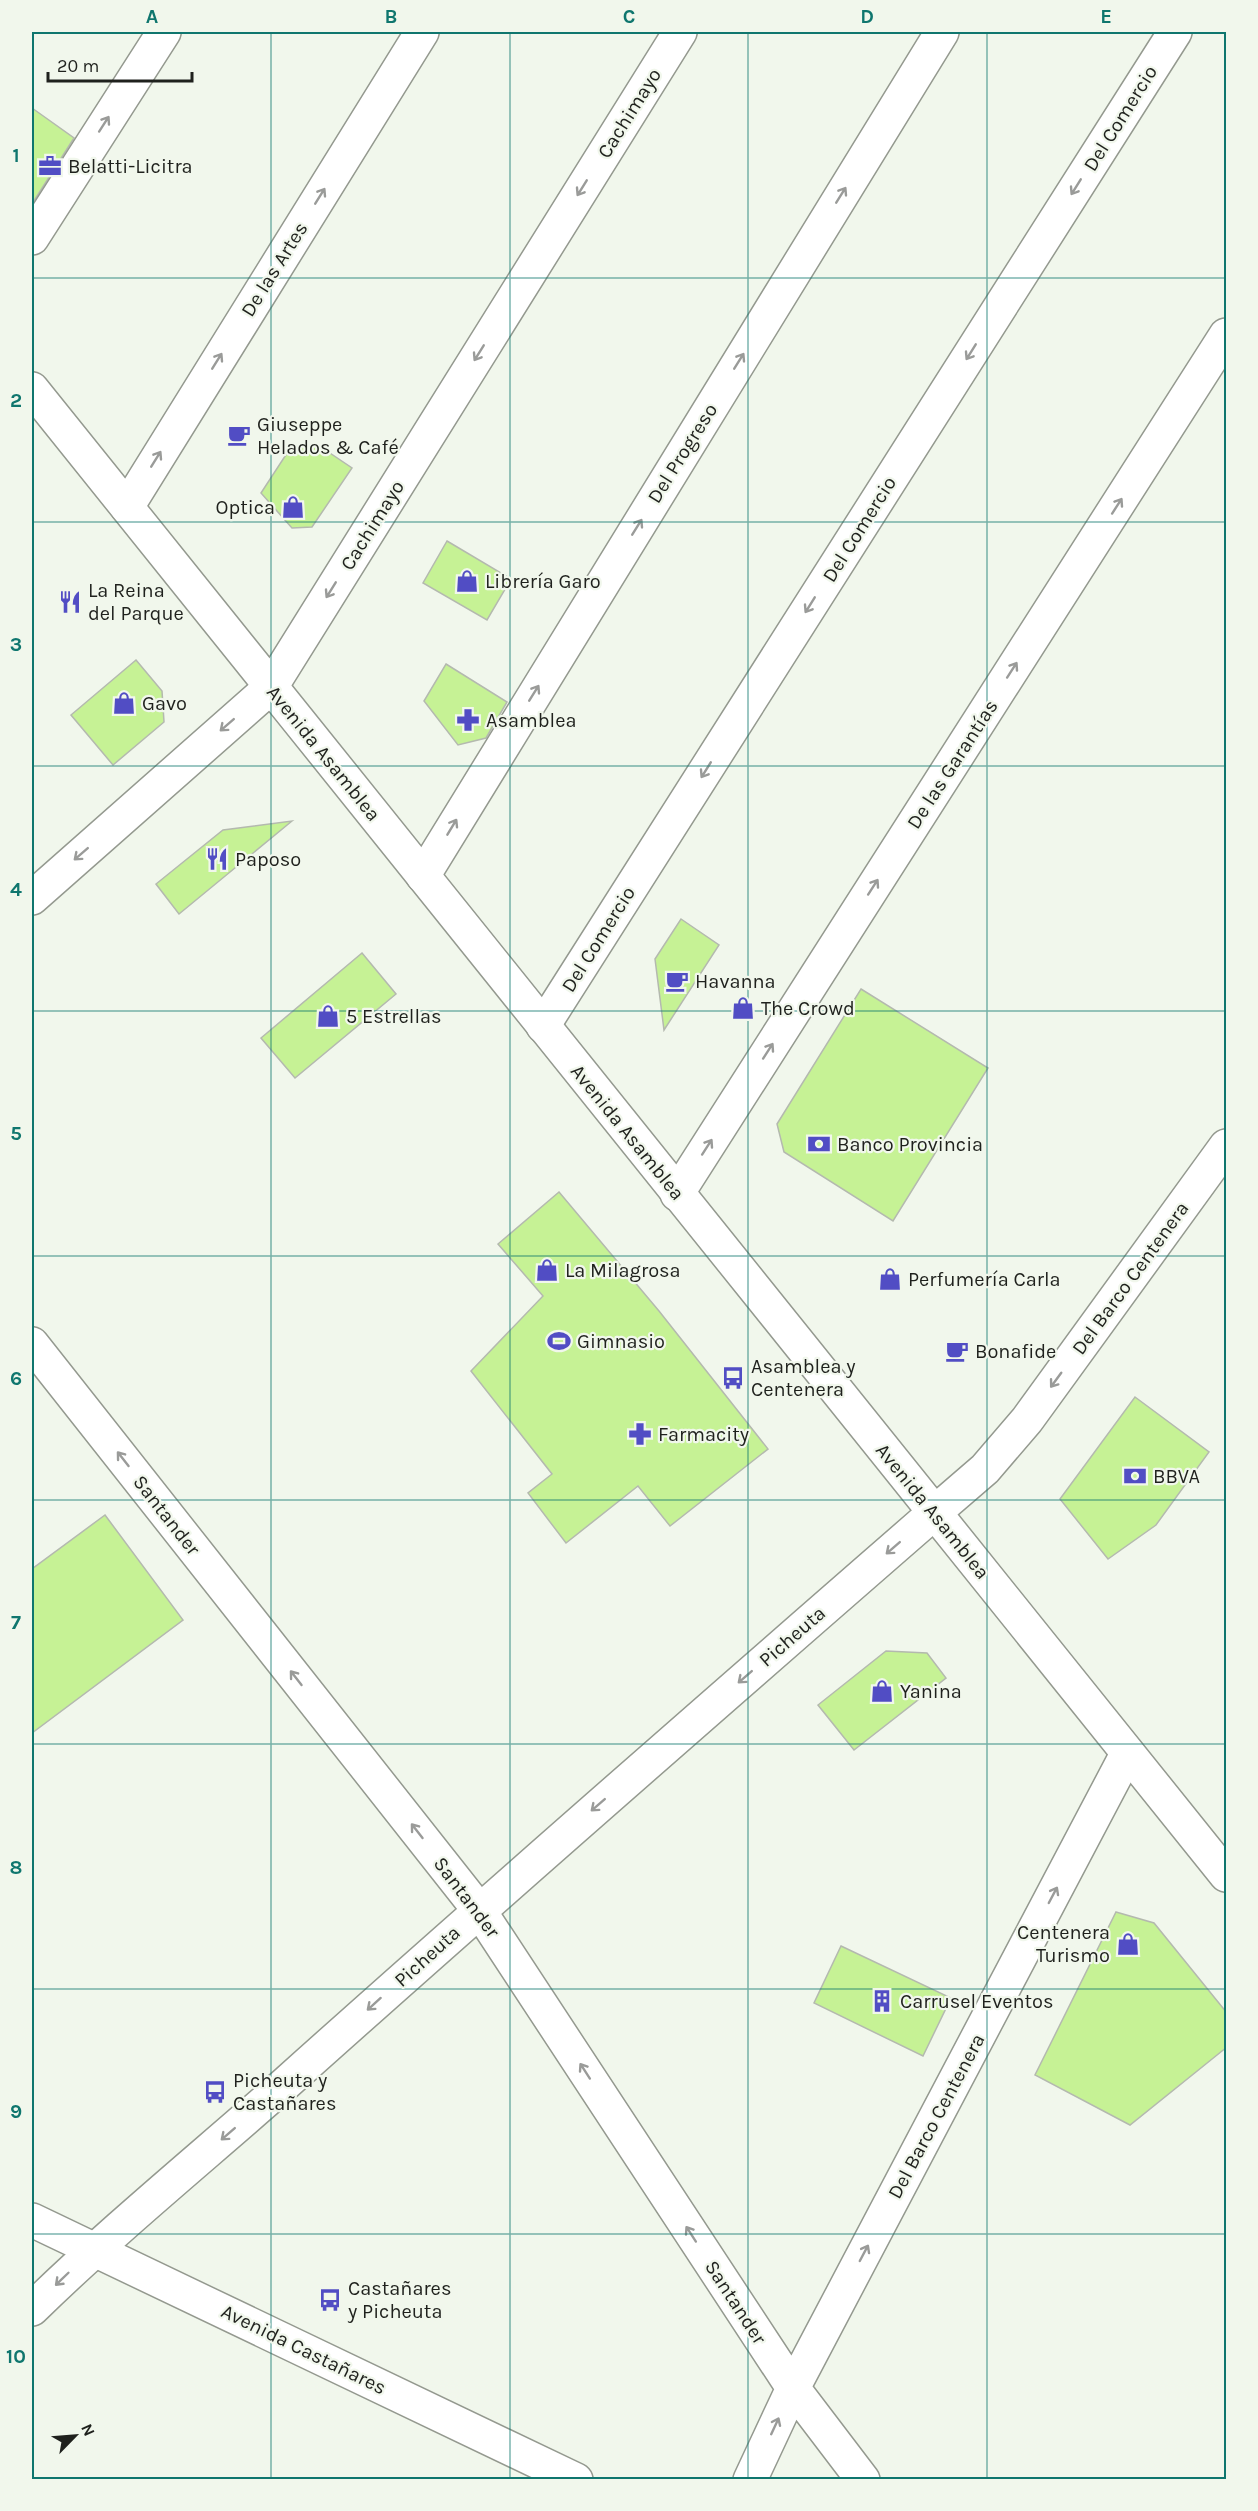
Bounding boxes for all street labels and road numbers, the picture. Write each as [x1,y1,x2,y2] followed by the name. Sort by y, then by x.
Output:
[1079,61,1162,175] street label: Del Comercio
[593,64,666,162] street label: Cachimayo
[236,218,313,321] street label: De las Artes
[643,399,722,507] street label: Del Progreso
[818,472,901,586] street label: Del Comercio
[336,476,409,574] street label: Cachimayo
[262,681,385,826] street label: Avenida Asamblea
[902,695,1003,833] street label: De las Garantías
[557,882,640,996] street label: Del Comercio
[566,1060,689,1205] street label: Avenida Asamblea
[1067,1197,1194,1359] street label: Del Barco Centenera
[871,1439,994,1584] street label: Avenida Asamblea
[128,1471,205,1560] street label: Santander
[754,1601,830,1671] street label: Picheuta
[429,1852,505,1943] street label: Santander
[390,1921,465,1992] street label: Picheuta
[883,2030,990,2203] street label: Del Barco Centenera
[700,2256,772,2349] street label: Santander
[218,2300,390,2399] street label: Avenida Castañares

